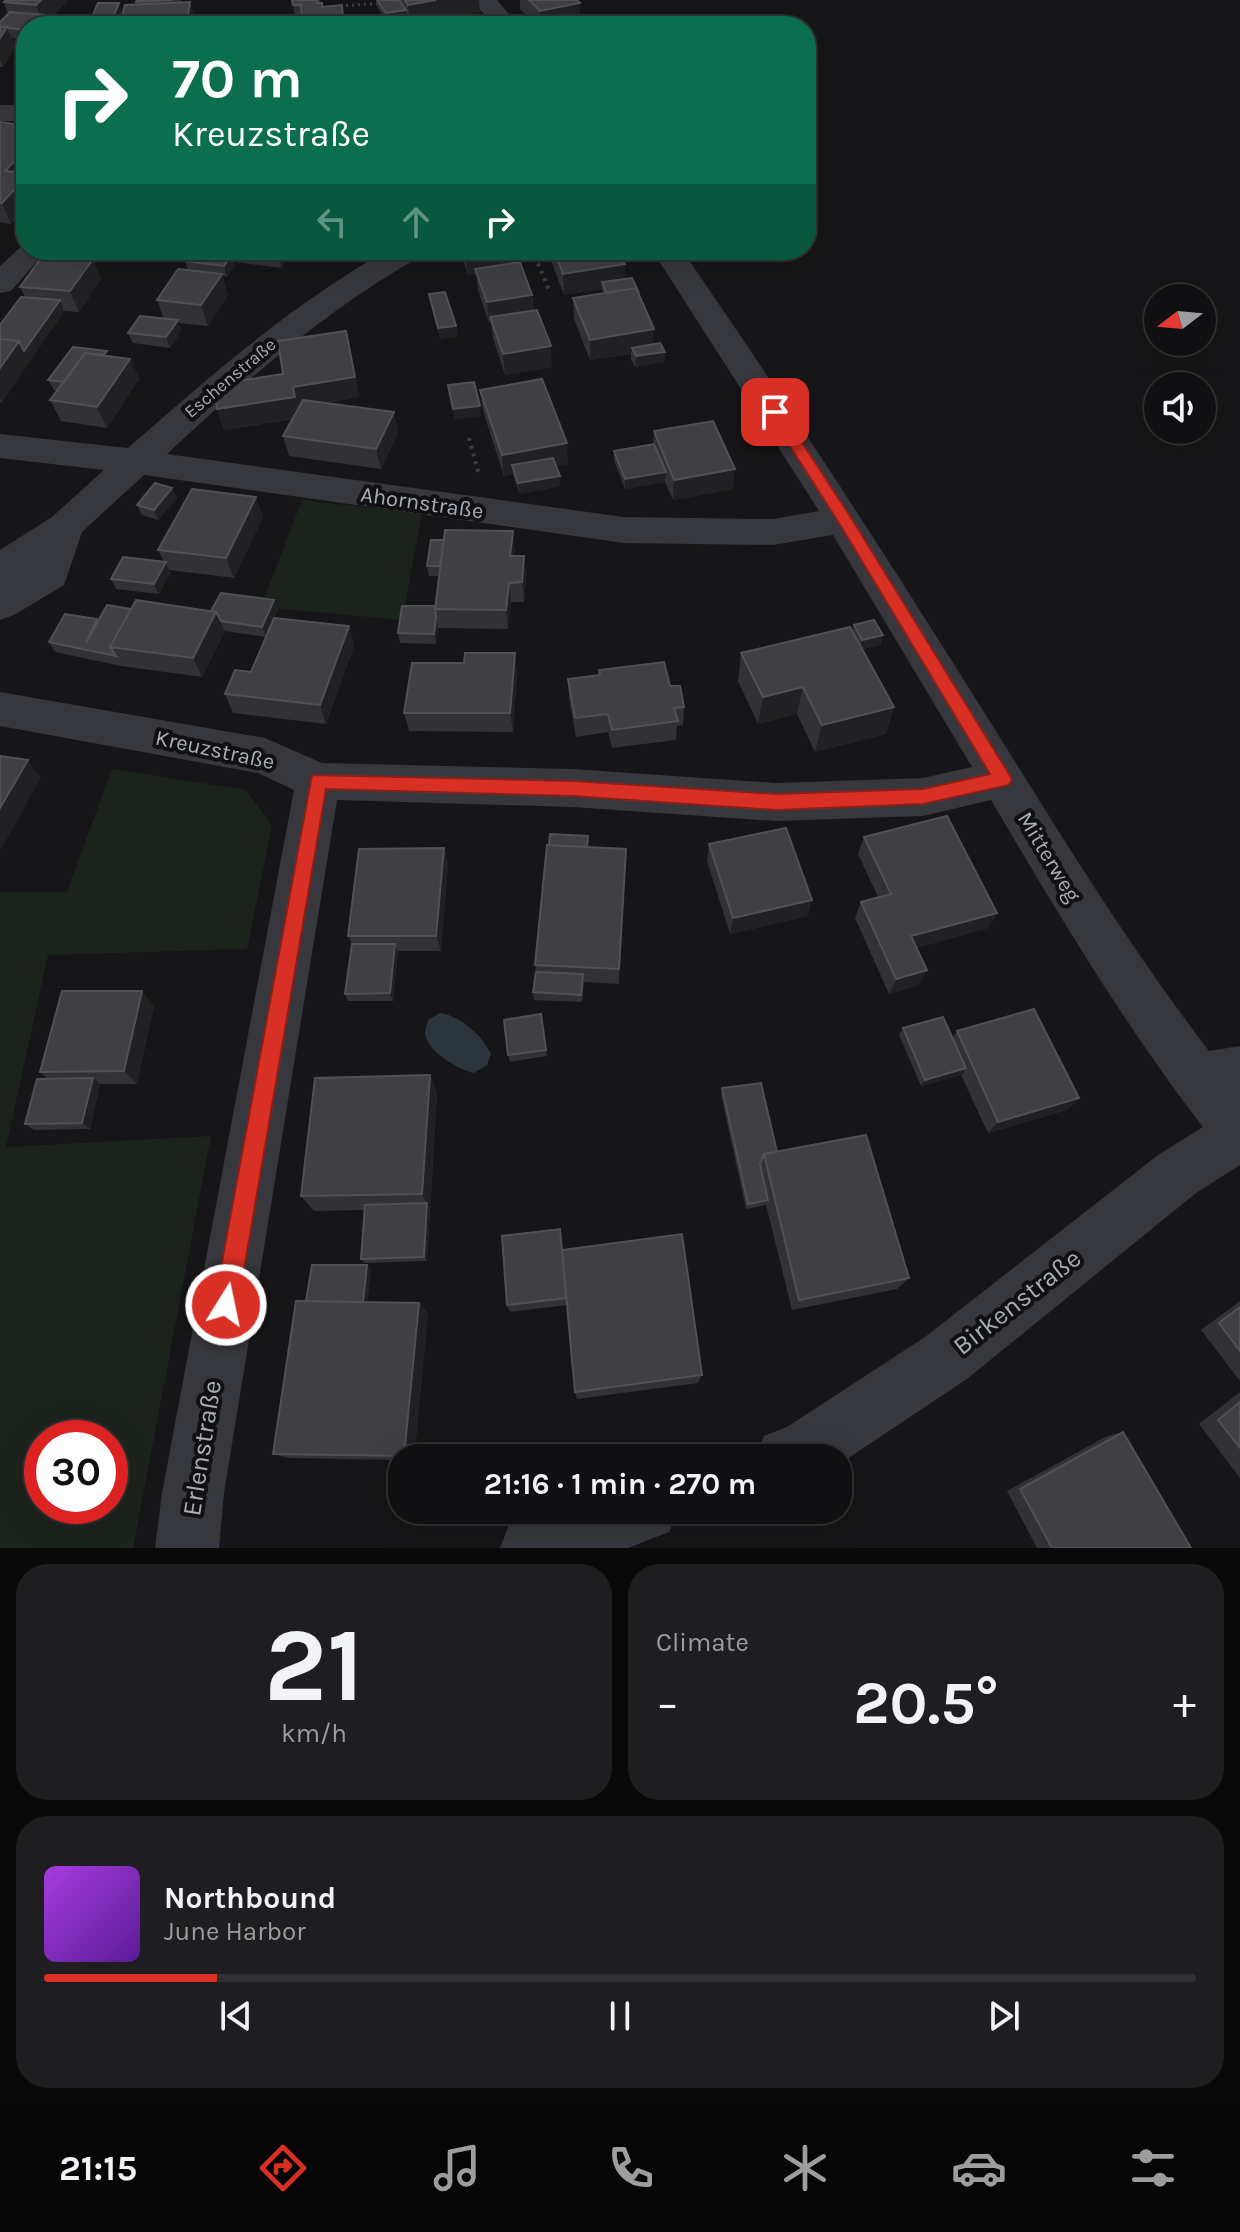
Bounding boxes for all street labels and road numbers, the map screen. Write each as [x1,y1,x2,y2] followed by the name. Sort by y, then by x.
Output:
[180,333,280,423] street label: Eschenstraße
[359,482,485,524] street label: Ahornstraße
[153,725,277,775] street label: Kreuzstraße
[1012,807,1086,907] street label: Mitterweg
[947,1243,1087,1361] street label: Birkenstraße
[176,1378,228,1518] street label: Erlenstraße

